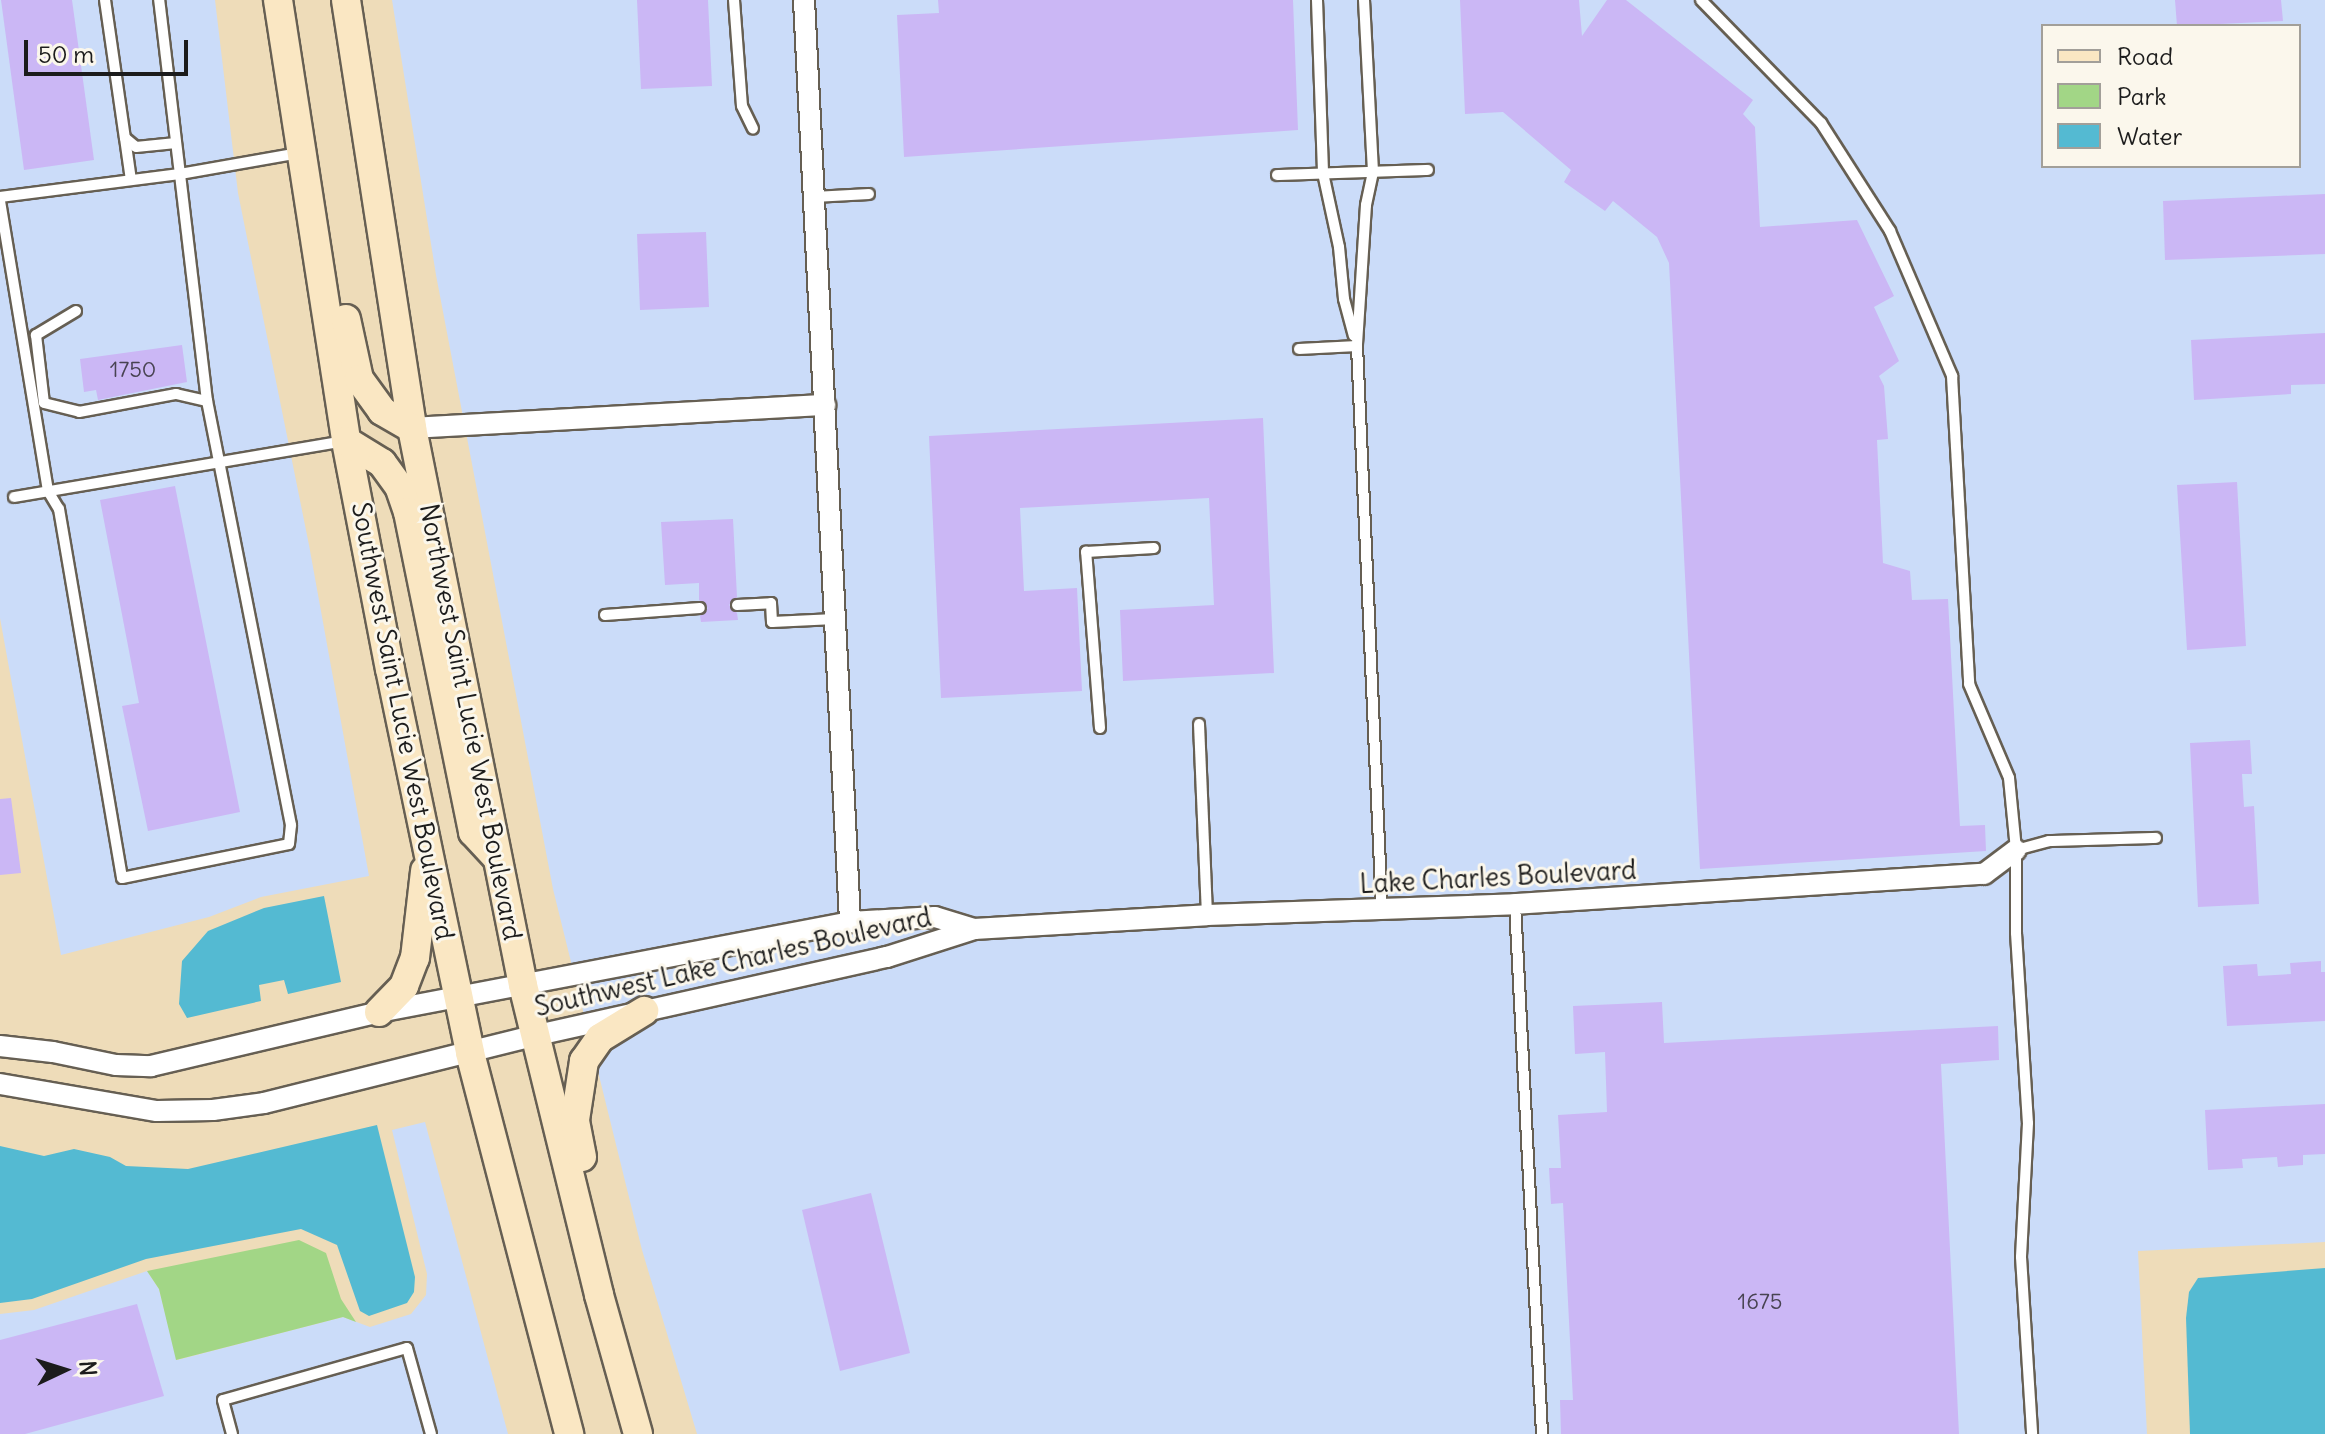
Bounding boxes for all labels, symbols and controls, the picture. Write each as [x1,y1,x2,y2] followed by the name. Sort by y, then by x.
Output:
[28,24,192,74] scale bar
[2041,24,2301,168] legend
[38,39,94,69] text: 50 m
[2117,41,2173,71] text: Road
[2117,81,2167,111] text: Park
[2117,121,2182,151] text: Water
[110,357,156,383] house number: 1750
[345,500,461,942] street label: Southwest Saint Lucie West Boulevard
[413,501,529,943] street label: Northwest Saint Lucie West Boulevard
[1359,854,1637,900] street label: Lake Charles Boulevard
[532,901,934,1023] street label: Southwest Lake Charles Boulevard
[1738,1289,1782,1315] house number: 1675
[24,1330,104,1410] north arrow
[73,1360,102,1377] text: N

